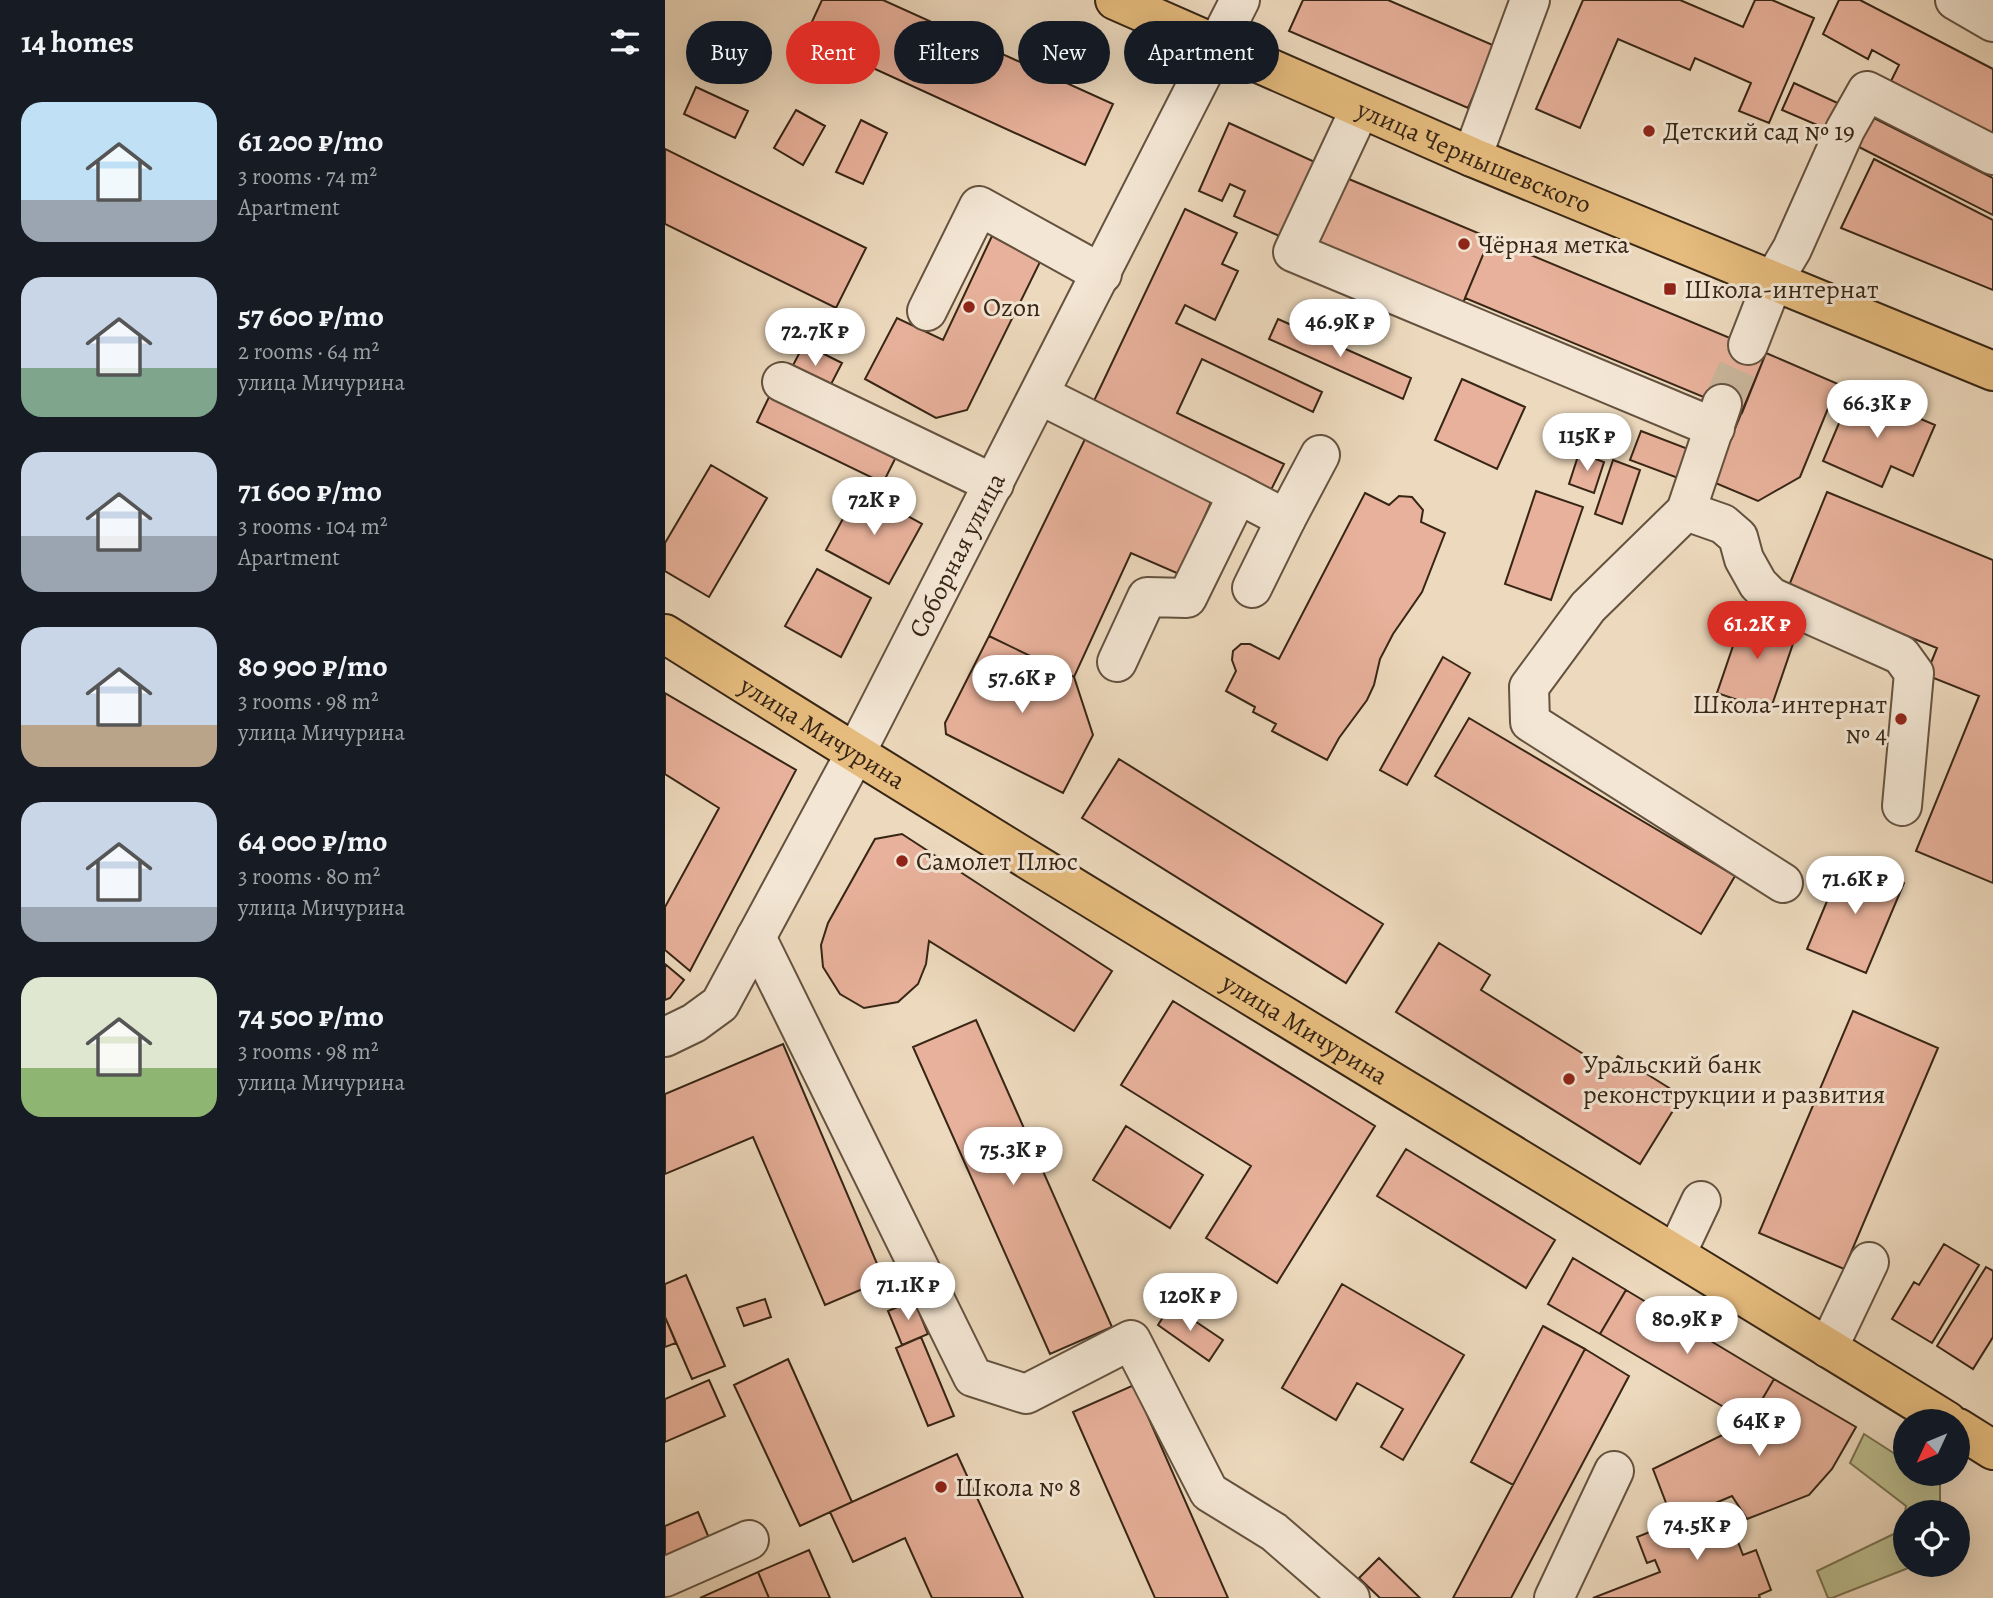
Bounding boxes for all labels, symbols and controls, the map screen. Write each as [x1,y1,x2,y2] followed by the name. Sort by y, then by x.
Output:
[686,21,772,84] chip: Buy
[786,21,880,84] chip: Rent
[894,21,1004,84] chip: Filters
[1018,21,1110,84] chip: New
[1124,21,1279,84] chip: Apartment
[21,22,134,62] text: 14 homes
[606,23,644,61] icon: filters
[1351,91,1597,222] street label: улица Чернышевского
[1663,114,1855,149] place label: Детский сад № 19
[238,121,384,161] text: 61 200 ₽/mo
[1641,123,1657,139] marker: Детский сад № 19
[77,130,161,214] icon: home
[238,161,377,192] text: 3 rooms · 74 m²
[238,192,340,223] text: Apartment
[1478,227,1629,262] place label: Чёрная метка
[1456,236,1472,252] marker: Чёрная метка
[1684,272,1879,307] place label: Школа-интернат
[1662,281,1678,297] marker: Школа-интернат
[983,290,1040,325] place label: Ozon
[238,296,384,336] text: 57 600 ₽/mo
[961,299,977,315] marker: Ozon
[1275,300,1405,359] pin: 46.9K ₽
[77,305,161,389] icon: home
[1305,306,1375,337] text: 46.9K ₽
[750,308,880,368] pin: 72.7K ₽
[781,315,849,346] text: 72.7K ₽
[238,336,379,367] text: 2 rooms · 64 m²
[238,367,405,398] text: улица Мичурина
[1812,380,1942,440] pin: 66.3K ₽
[1843,387,1911,418] text: 66.3K ₽
[1530,414,1644,473] pin: 115K ₽
[1558,420,1616,451] text: 115K ₽
[900,467,1013,643] street label: Соборная улица
[238,471,382,511] text: 71 600 ₽/mo
[825,477,923,537] pin: 72K ₽
[77,480,161,564] icon: home
[848,484,900,515] text: 72K ₽
[238,511,387,542] text: 3 rooms · 104 m²
[238,542,340,573] text: Apartment
[1692,602,1822,661] pin: 61.2K ₽
[1723,608,1791,639] text: 61.2K ₽
[238,646,388,686] text: 80 900 ₽/mo
[77,655,161,739] icon: home
[957,656,1087,715] pin: 57.6K ₽
[988,662,1056,693] text: 57.6K ₽
[732,667,912,797] street label: улица Мичурина
[238,686,379,717] text: 3 rooms · 98 m²
[1693,687,1887,752] place label: Школа-интернат № 4
[1893,711,1909,727] marker: Школа-интернат № 4
[238,717,405,748] text: улица Мичурина
[238,821,388,861] text: 64 000 ₽/mo
[77,830,161,914] icon: home
[916,844,1078,879] place label: Самолет Плюс
[894,853,910,869] marker: Самолет Плюс
[1790,856,1920,916] pin: 71.6K ₽
[238,861,380,892] text: 3 rooms · 80 m²
[1822,863,1888,894] text: 71.6K ₽
[238,892,405,923] text: улица Мичурина
[1214,964,1395,1093] street label: улица Мичурина
[238,996,384,1036] text: 74 500 ₽/mo
[77,1005,161,1089] icon: home
[238,1036,379,1067] text: 3 rooms · 98 m²
[1583,1047,1885,1112] place label: Уральский банк реконструкции и развития
[238,1067,405,1098] text: улица Мичурина
[1561,1071,1577,1087] marker: Уральский банк реконструкции и развития
[948,1128,1078,1187] pin: 75.3K ₽
[980,1134,1046,1165] text: 75.3K ₽
[843,1262,973,1322] pin: 71.1K ₽
[876,1269,940,1300] text: 71.1K ₽
[1133,1274,1247,1333] pin: 120K ₽
[1159,1280,1221,1311] text: 120K ₽
[1622,1296,1752,1356] pin: 80.9K ₽
[1652,1303,1722,1334] text: 80.9K ₽
[1710,1398,1808,1458] pin: 64K ₽
[1733,1405,1785,1436] text: 64K ₽
[1893,1409,1971,1486] north arrow
[1893,1409,1970,1577] map controls
[955,1470,1081,1505] place label: Школа № 8
[933,1479,949,1495] marker: Школа № 8
[1893,1500,1970,1577] button: locate
[1632,1502,1762,1562] pin: 74.5K ₽
[1663,1509,1731,1540] text: 74.5K ₽

